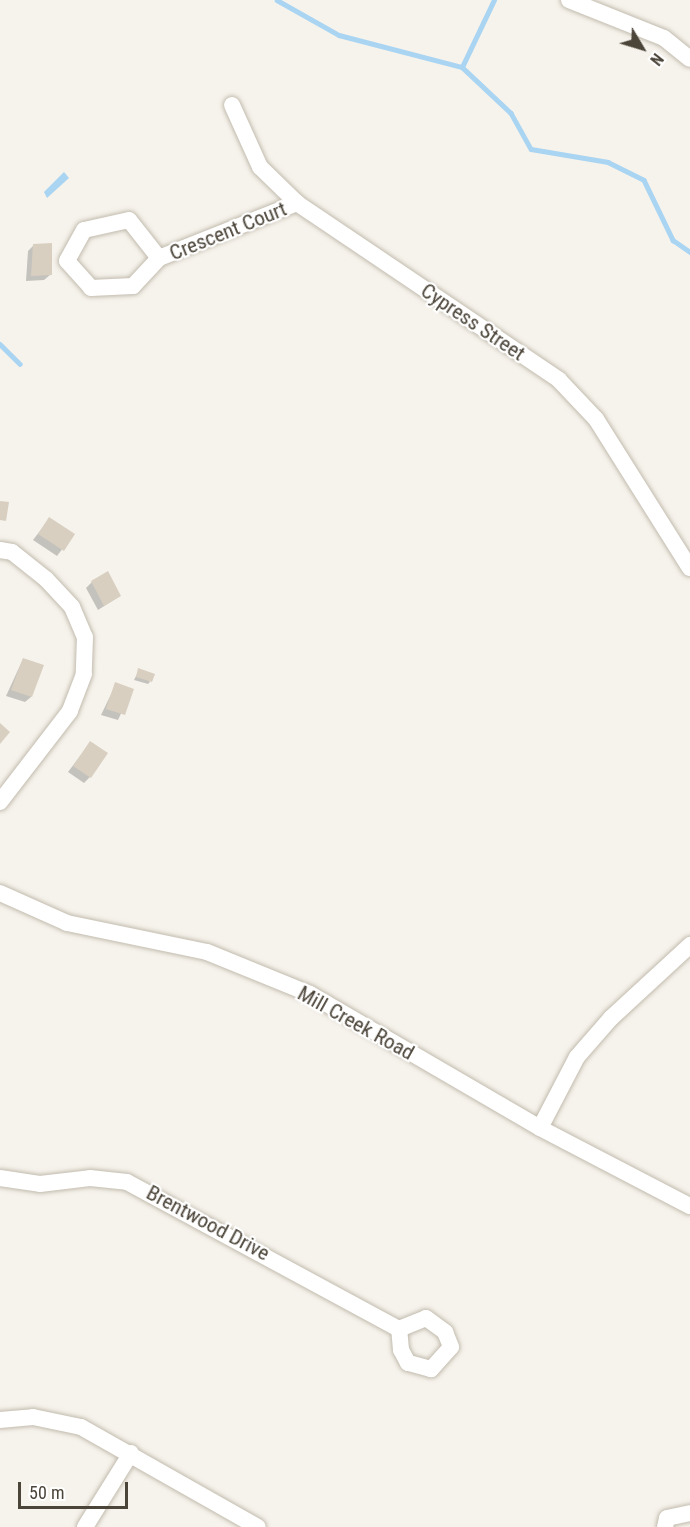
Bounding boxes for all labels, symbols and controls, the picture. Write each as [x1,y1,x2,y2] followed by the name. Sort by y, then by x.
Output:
[612,18,672,78] north arrow
[646,50,667,69] text: N
[166,196,290,266] street label: Crescent Court
[416,278,530,366] street label: Cypress Street
[293,981,419,1065] street label: Mill Creek Road
[142,1180,274,1266] street label: Brentwood Drive
[21,1470,130,1508] scale bar
[29,1482,64,1503] text: 50 m

